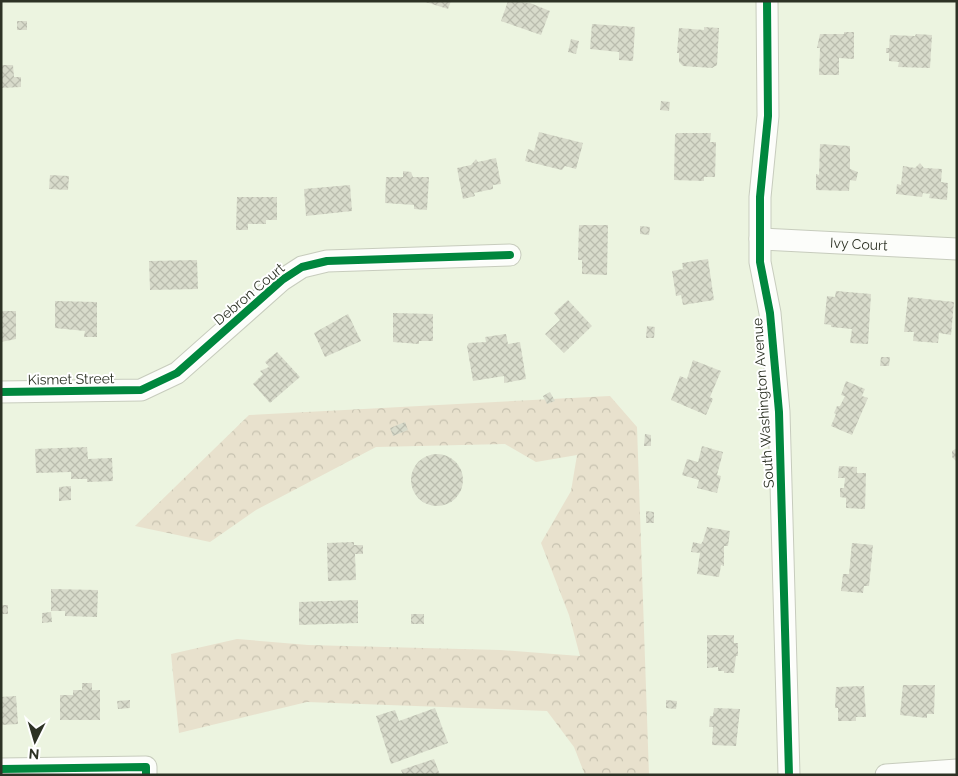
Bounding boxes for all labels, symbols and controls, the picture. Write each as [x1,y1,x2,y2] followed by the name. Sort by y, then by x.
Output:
[830,235,888,253] street label: Ivy Court
[210,260,288,328] street label: Debron Court
[749,317,777,489] street label: South Washington Avenue
[27,370,115,388] street label: Kismet Street
[10,716,60,766] north arrow
[28,746,40,762] text: N

